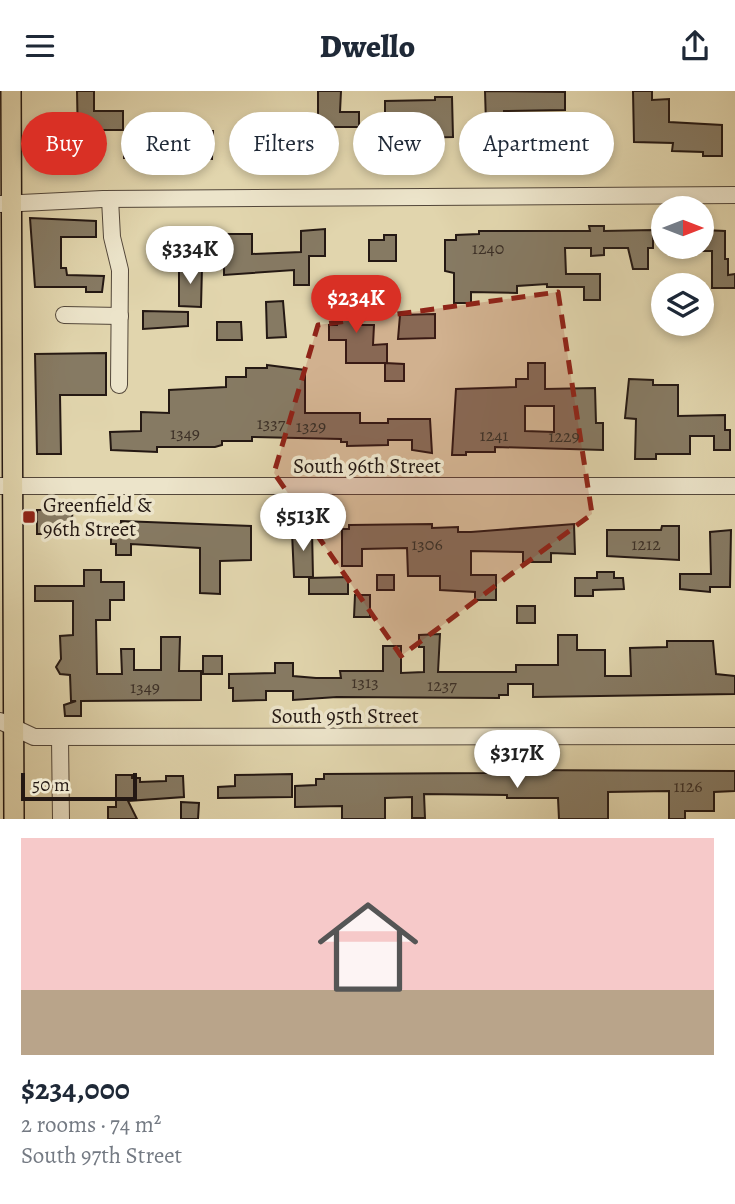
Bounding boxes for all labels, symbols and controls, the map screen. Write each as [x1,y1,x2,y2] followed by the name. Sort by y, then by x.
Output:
[320,24,415,68] text: Dwello
[21,27,59,65] icon: menu
[676,27,714,65] icon: share
[21,112,107,175] chip: Buy
[121,112,215,175] chip: Rent
[229,112,339,175] chip: Filters
[353,112,445,175] chip: New
[459,112,614,175] chip: Apartment
[651,196,714,259] north arrow
[651,196,714,336] map controls
[141,227,239,286] pin: $334K
[162,233,218,264] text: $334K
[472,236,504,260] house number: 1240
[651,273,714,336] button: layers
[307,275,405,335] pin: $234K
[327,282,385,313] text: $234K
[257,411,286,435] house number: 1337
[296,414,326,438] house number: 1329
[170,421,200,445] house number: 1349
[479,423,509,447] house number: 1241
[548,424,580,448] house number: 1229
[293,452,441,480] street label: South 96th Street
[43,491,152,543] place label: Greenfield & 96th Street
[254,493,352,553] pin: $513K
[276,500,330,531] text: $513K
[21,509,37,525] marker: Greenfield & 96th Street
[411,532,443,556] house number: 1306
[631,532,661,556] house number: 1212
[351,670,379,694] house number: 1313
[427,673,457,697] house number: 1237
[130,675,160,699] house number: 1349
[271,702,419,730] street label: South 95th Street
[468,731,566,790] pin: $317K
[490,737,544,768] text: $317K
[21,770,136,802] scale bar
[32,772,70,798] text: 50 m
[673,774,703,798] house number: 1126
[305,884,431,1010] icon: home
[21,1069,130,1109] text: $234,000
[21,1109,161,1140] text: 2 rooms · 74 m²
[21,1140,182,1171] text: South 97th Street

